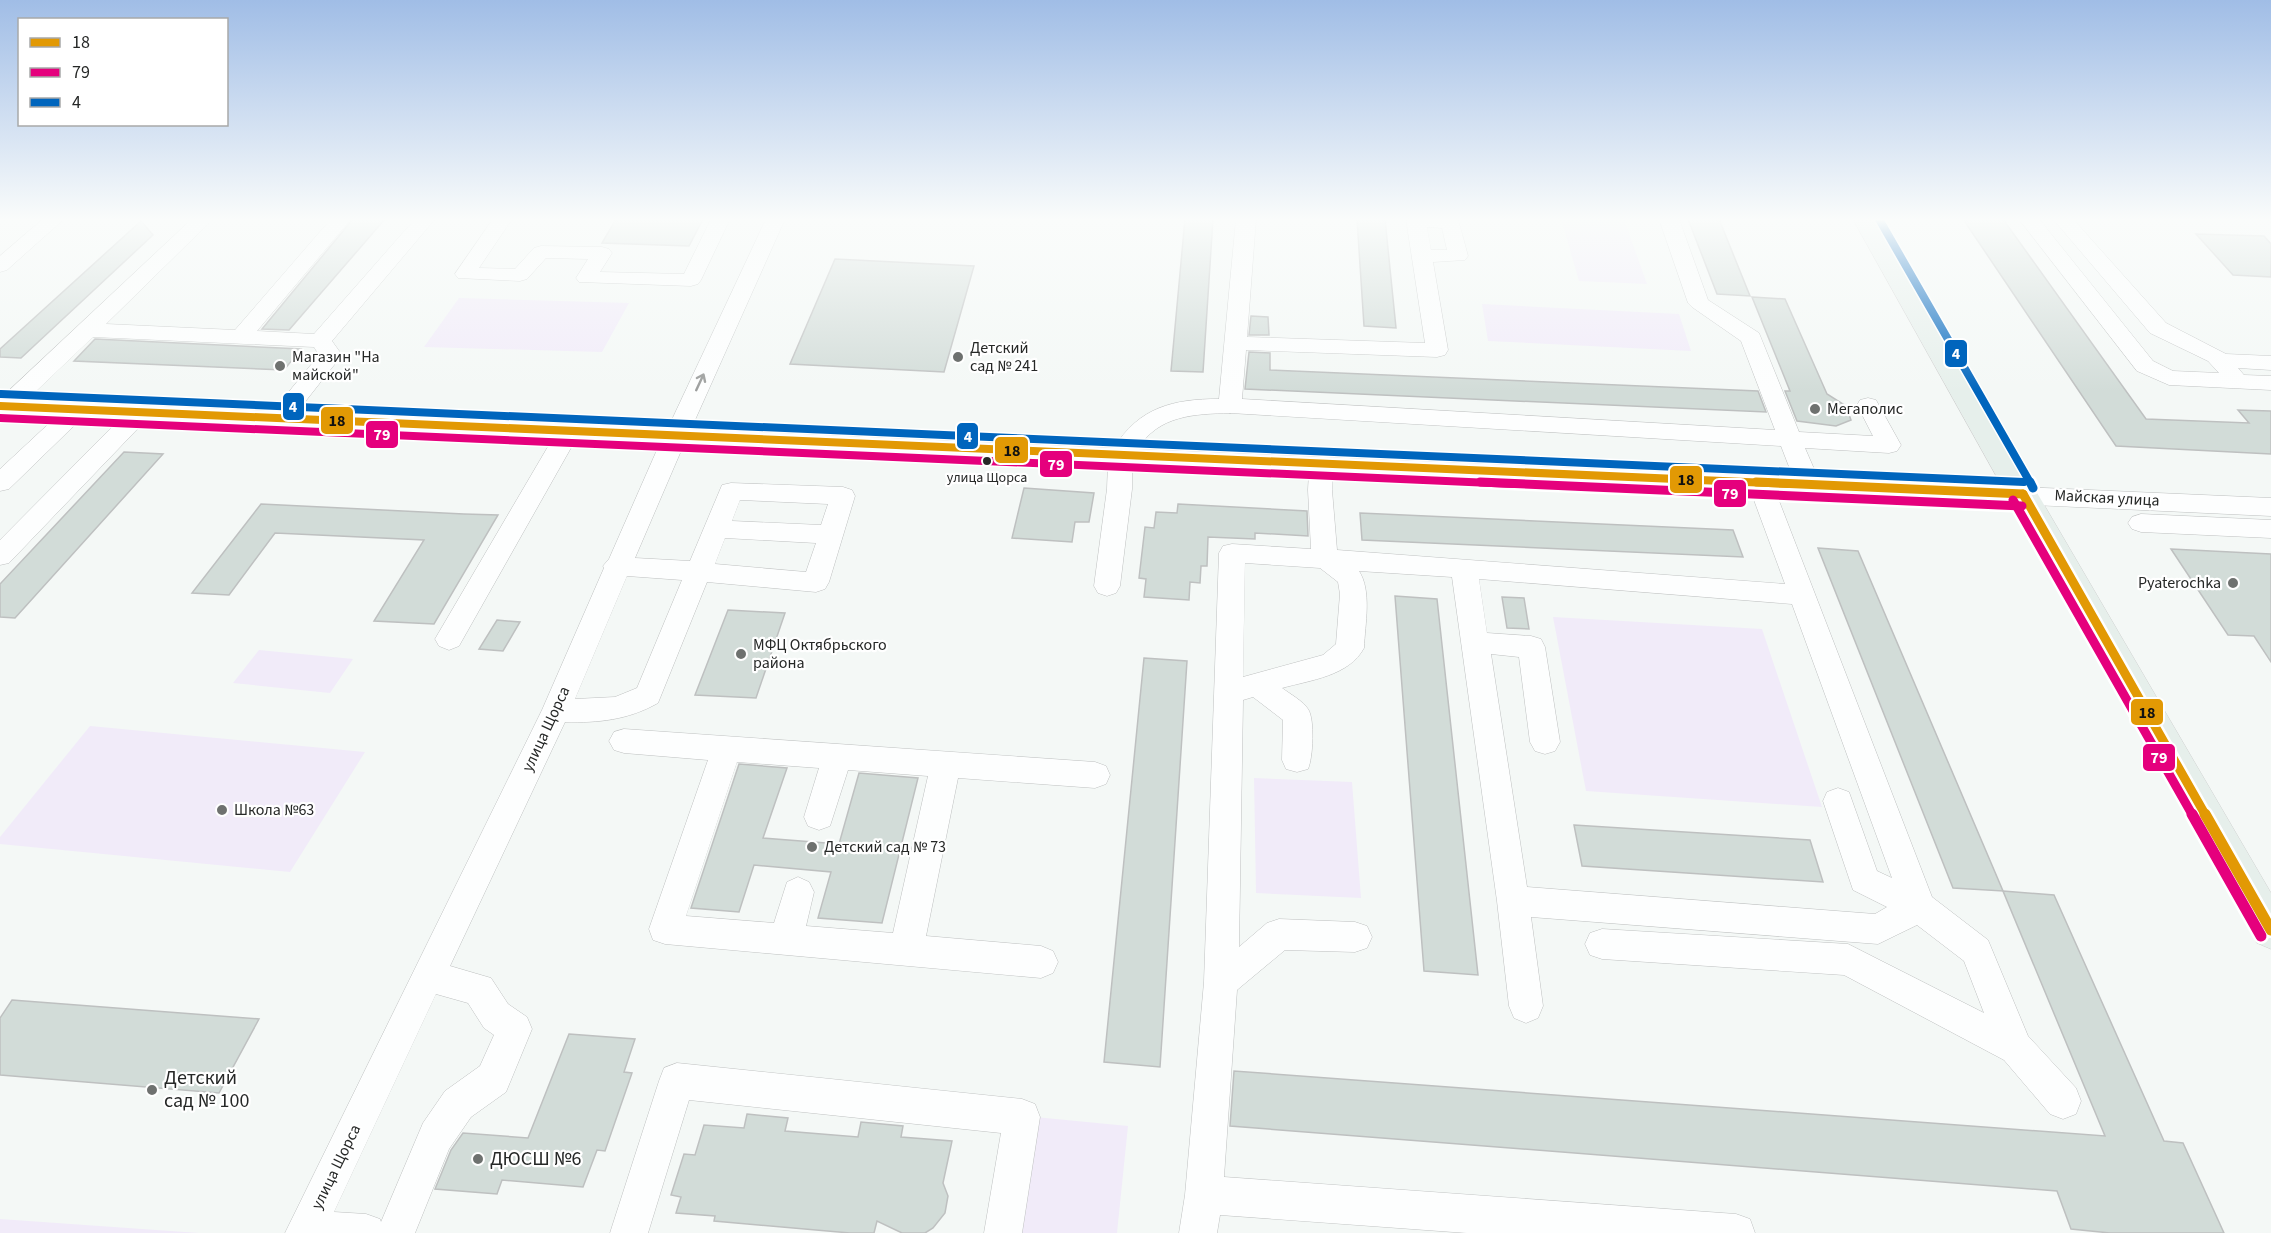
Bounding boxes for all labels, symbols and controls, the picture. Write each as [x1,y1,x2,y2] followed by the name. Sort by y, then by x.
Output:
[18,18,228,126] legend
[72,30,90,55] text: 18
[72,60,90,85] text: 79
[72,90,81,115] text: 4
[970,337,1038,377] place label: Детский сад № 241
[1944,339,1968,368] line badge: 4
[1952,343,1961,365] text: 4
[292,346,380,386] place label: Магазин "На майской"
[951,350,965,364] marker: Детский сад № 241
[273,359,287,373] marker: Магазин "На майской"
[695,374,707,392] one-way arrow
[282,392,305,421] line badge: 4
[289,396,298,418] text: 4
[1827,398,1903,420] place label: Мегаполис
[1808,402,1822,416] marker: Мегаполис
[320,406,354,435] line badge: 18
[329,410,345,432] text: 18
[365,420,399,449] line badge: 79
[956,422,979,450] line badge: 4
[374,424,390,446] text: 79
[964,426,973,448] text: 4
[994,436,1029,464] line badge: 18
[1004,440,1020,462] text: 18
[1039,450,1073,478] line badge: 79
[1048,454,1064,476] text: 79
[981,455,993,467] marker: улица Щорса
[1669,465,1703,494] line badge: 18
[947,468,1027,488] place label: улица Щорса
[1678,469,1694,491] text: 18
[1713,479,1747,508] line badge: 79
[1722,483,1738,505] text: 79
[2054,484,2160,512] street label: Майская улица
[2138,572,2221,594] place label: Pyaterochka
[2226,576,2240,590] marker: Pyaterochka
[753,634,887,674] place label: МФЦ Октябрьского района
[734,647,748,661] marker: МФЦ Октябрьского района
[517,683,575,775] street label: улица Щорса
[2130,698,2164,726] line badge: 18
[2139,702,2155,724] text: 18
[2142,743,2176,772] line badge: 79
[2151,747,2167,769] text: 79
[234,799,314,821] place label: Школа №63
[215,803,229,817] marker: Школа №63
[824,836,946,858] place label: Детский сад № 73
[805,840,819,854] marker: Детский сад № 73
[164,1064,249,1115] place label: Детский сад № 100
[145,1083,159,1097] marker: Детский сад № 100
[306,1121,366,1213] street label: улица Щорса
[490,1145,582,1173] place label: ДЮСШ №6
[471,1152,485,1166] marker: ДЮСШ №6

